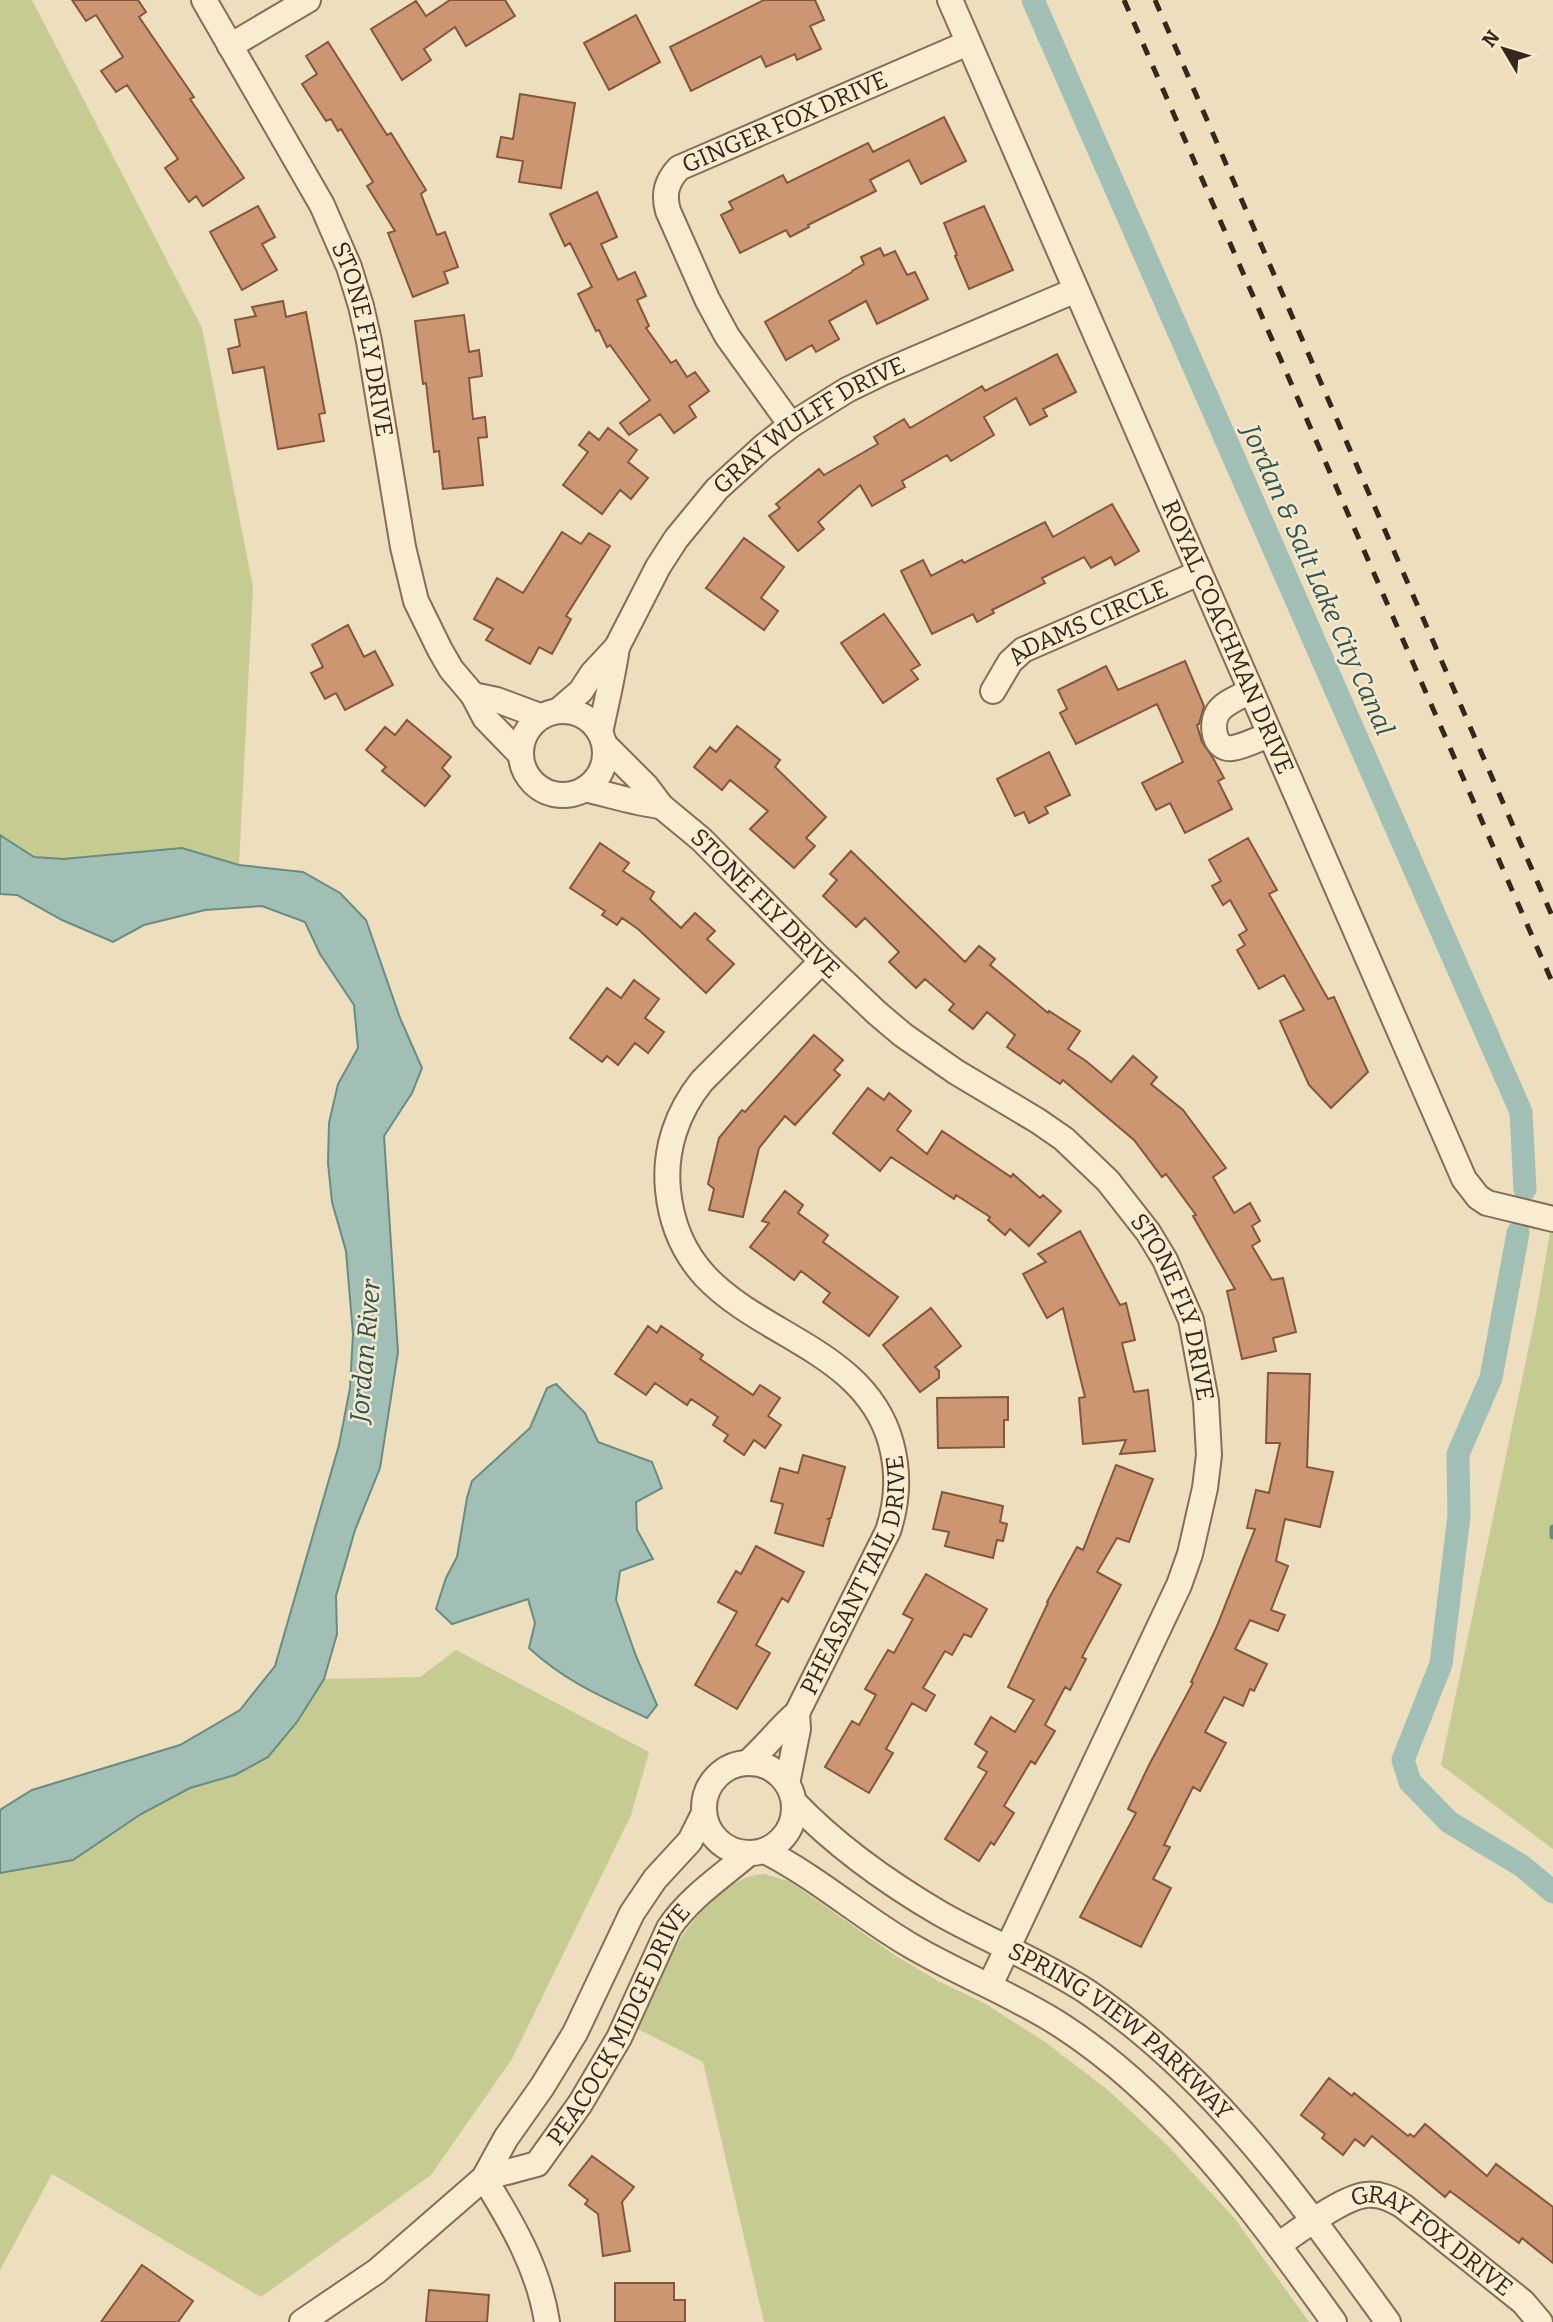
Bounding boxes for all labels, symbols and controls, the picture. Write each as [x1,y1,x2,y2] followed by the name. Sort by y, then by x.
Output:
[1469,14,1539,84] north arrow
[1477,26,1505,52] text: N
[678,65,892,179] street label: GINGER FOX DRIVE
[326,238,399,439] street label: STONE FLY DRIVE
[707,351,909,500] street label: GRAY WULFF DRIVE
[1234,418,1400,740] water label: Jordan & Salt Lake City Canal
[1156,496,1300,778] street label: ROYAL COACHMAN DRIVE
[1002,574,1172,671] street label: ADAMS CIRCLE
[685,823,846,984] street label: STONE FLY DRIVE
[1125,1208,1220,1403] street label: STONE FLY DRIVE
[344,1277,387,1426] water label: Jordan River
[794,1454,910,1699] street label: PHEASANT TAIL DRIVE
[541,1898,696,2151] street label: PEACOCK MIDGE DRIVE
[1004,1937,1238,2126] street label: SPRING VIEW PARKWAY
[1347,2180,1518,2302] street label: GRAY FOX DRIVE

